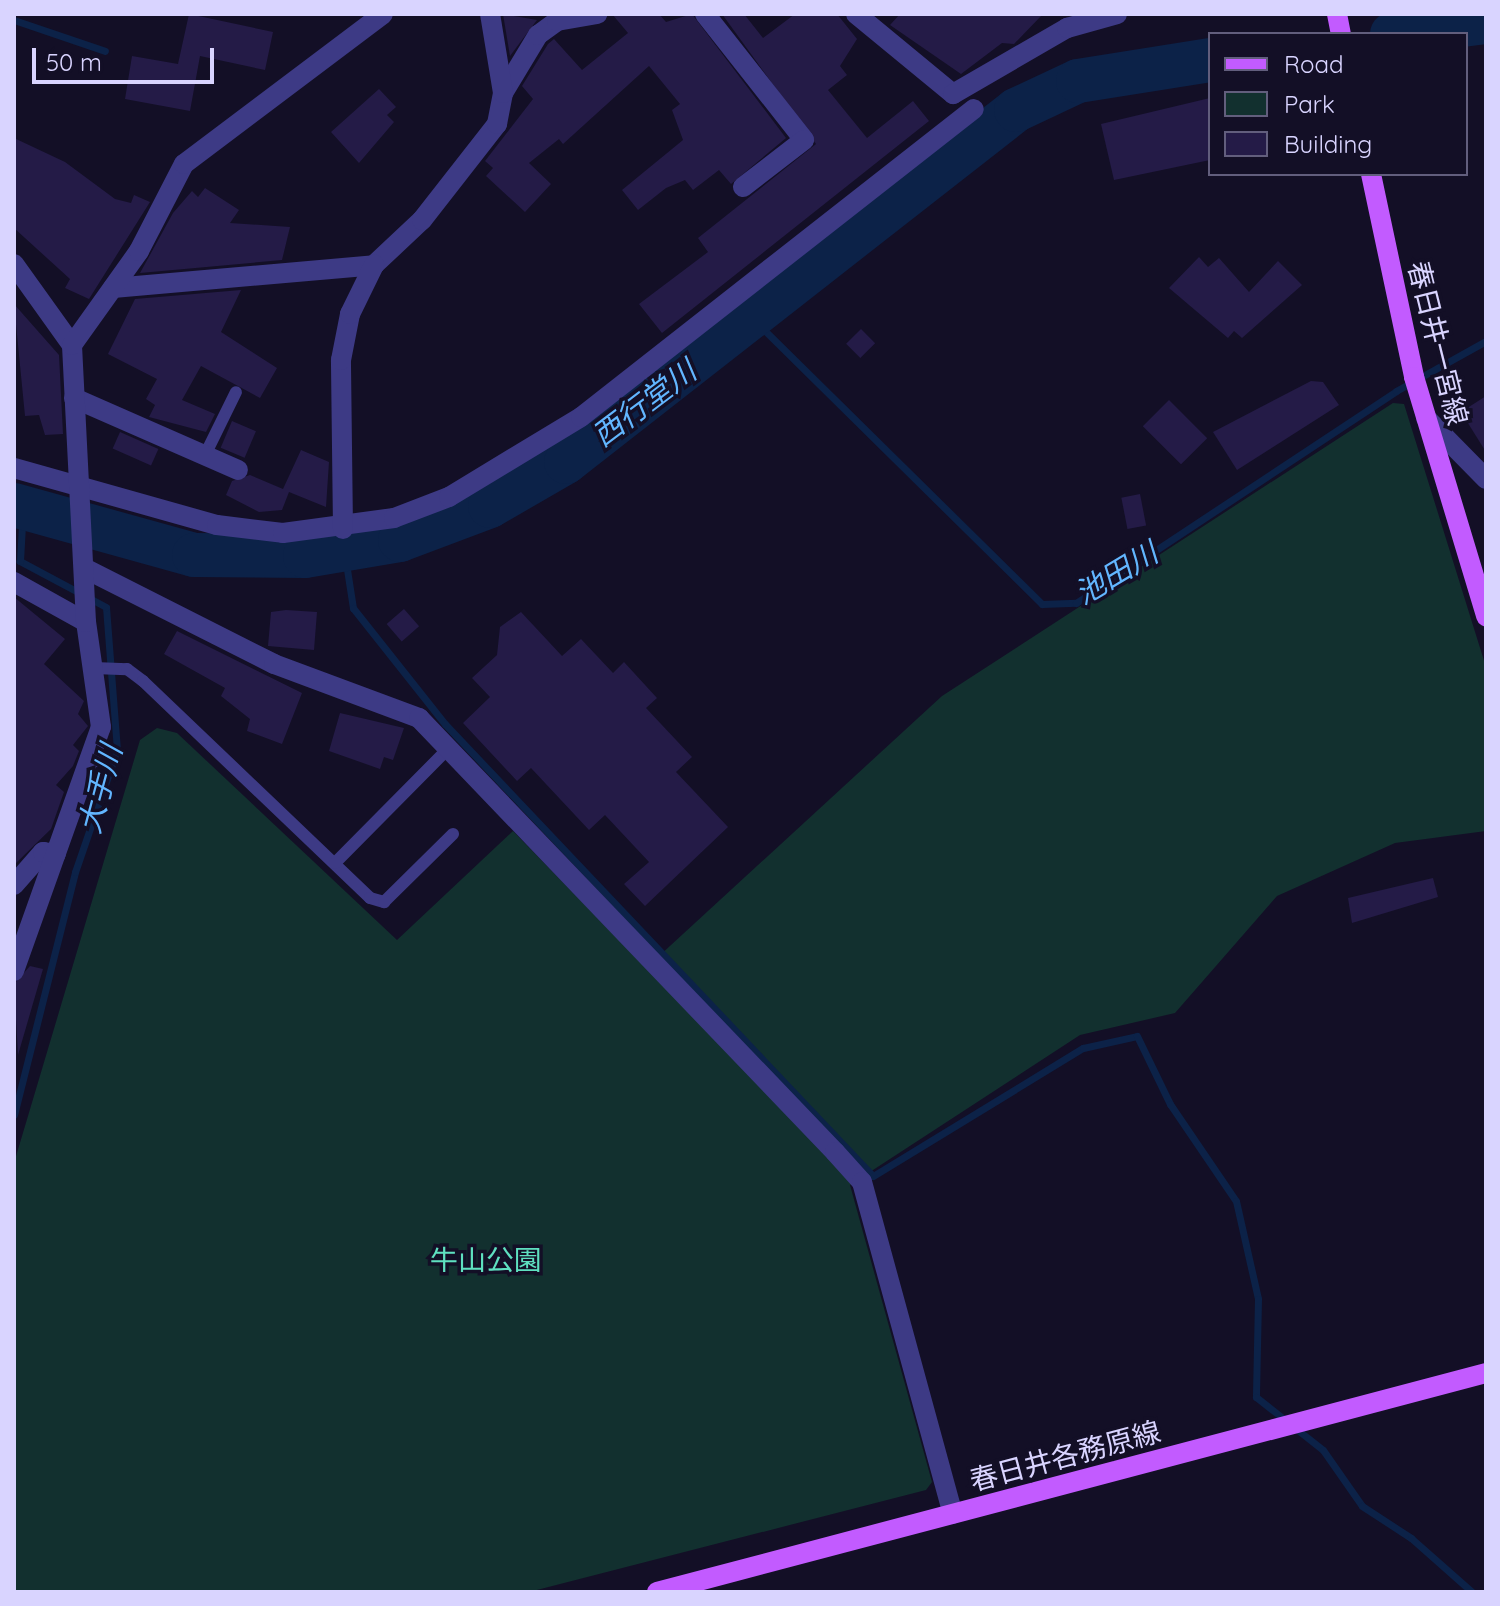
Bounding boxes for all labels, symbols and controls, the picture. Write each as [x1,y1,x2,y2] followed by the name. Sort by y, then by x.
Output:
[36,32,218,82] scale bar
[1208,32,1468,176] legend
[46,47,102,77] text: 50 m
[1284,49,1344,79] text: Road
[1284,89,1335,119] text: Park
[1284,129,1372,159] text: Building
[1401,257,1475,429] street label: 春日井一宮線
[585,353,703,453] water label: 西行堂川
[1068,534,1164,612] water label: 池田川
[71,741,129,837] water label: 大手川
[430,1243,542,1277] park label: 牛山公園
[966,1414,1164,1498] street label: 春日井各務原線

